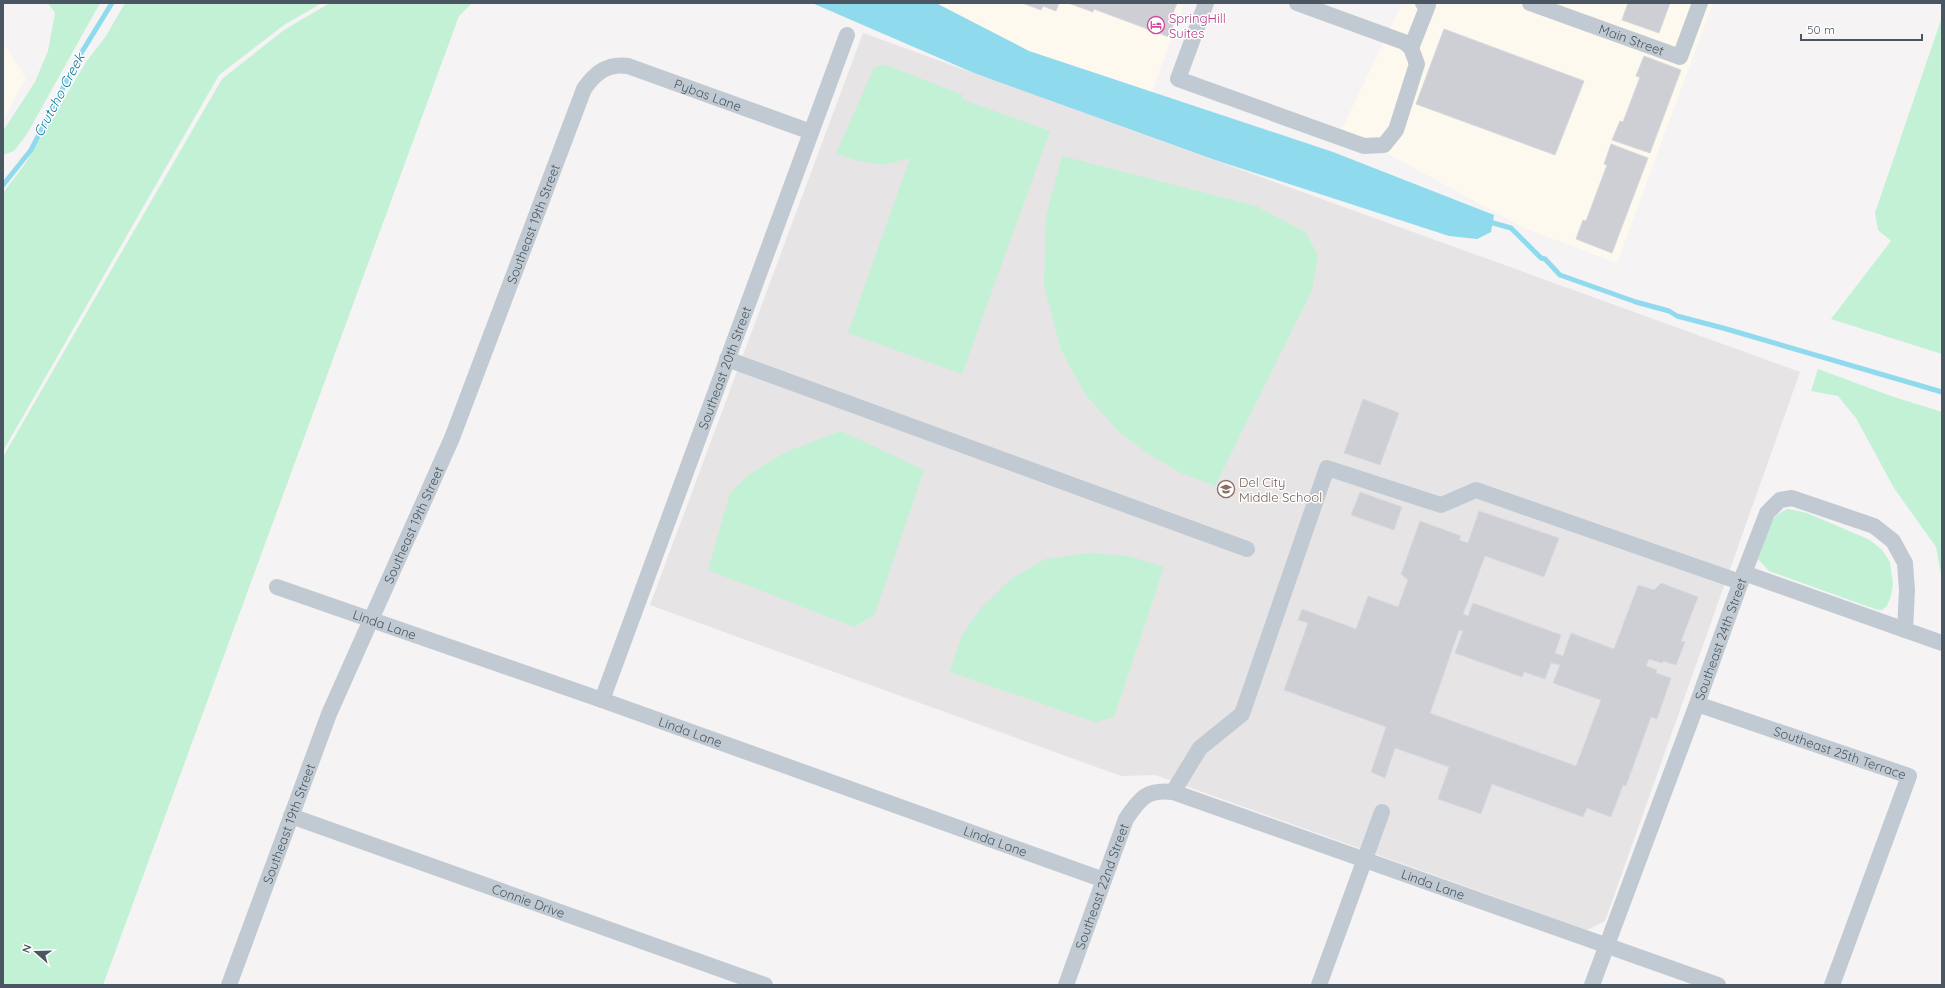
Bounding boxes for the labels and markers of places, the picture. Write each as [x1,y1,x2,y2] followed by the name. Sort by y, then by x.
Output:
[1169,10,1226,41] place label: SpringHill Suites
[1146,15,1166,35] hotel icon: SpringHill Suites
[1239,474,1322,505] place label: Del City Middle School
[1216,479,1236,499] school or university icon: Del City Middle School

